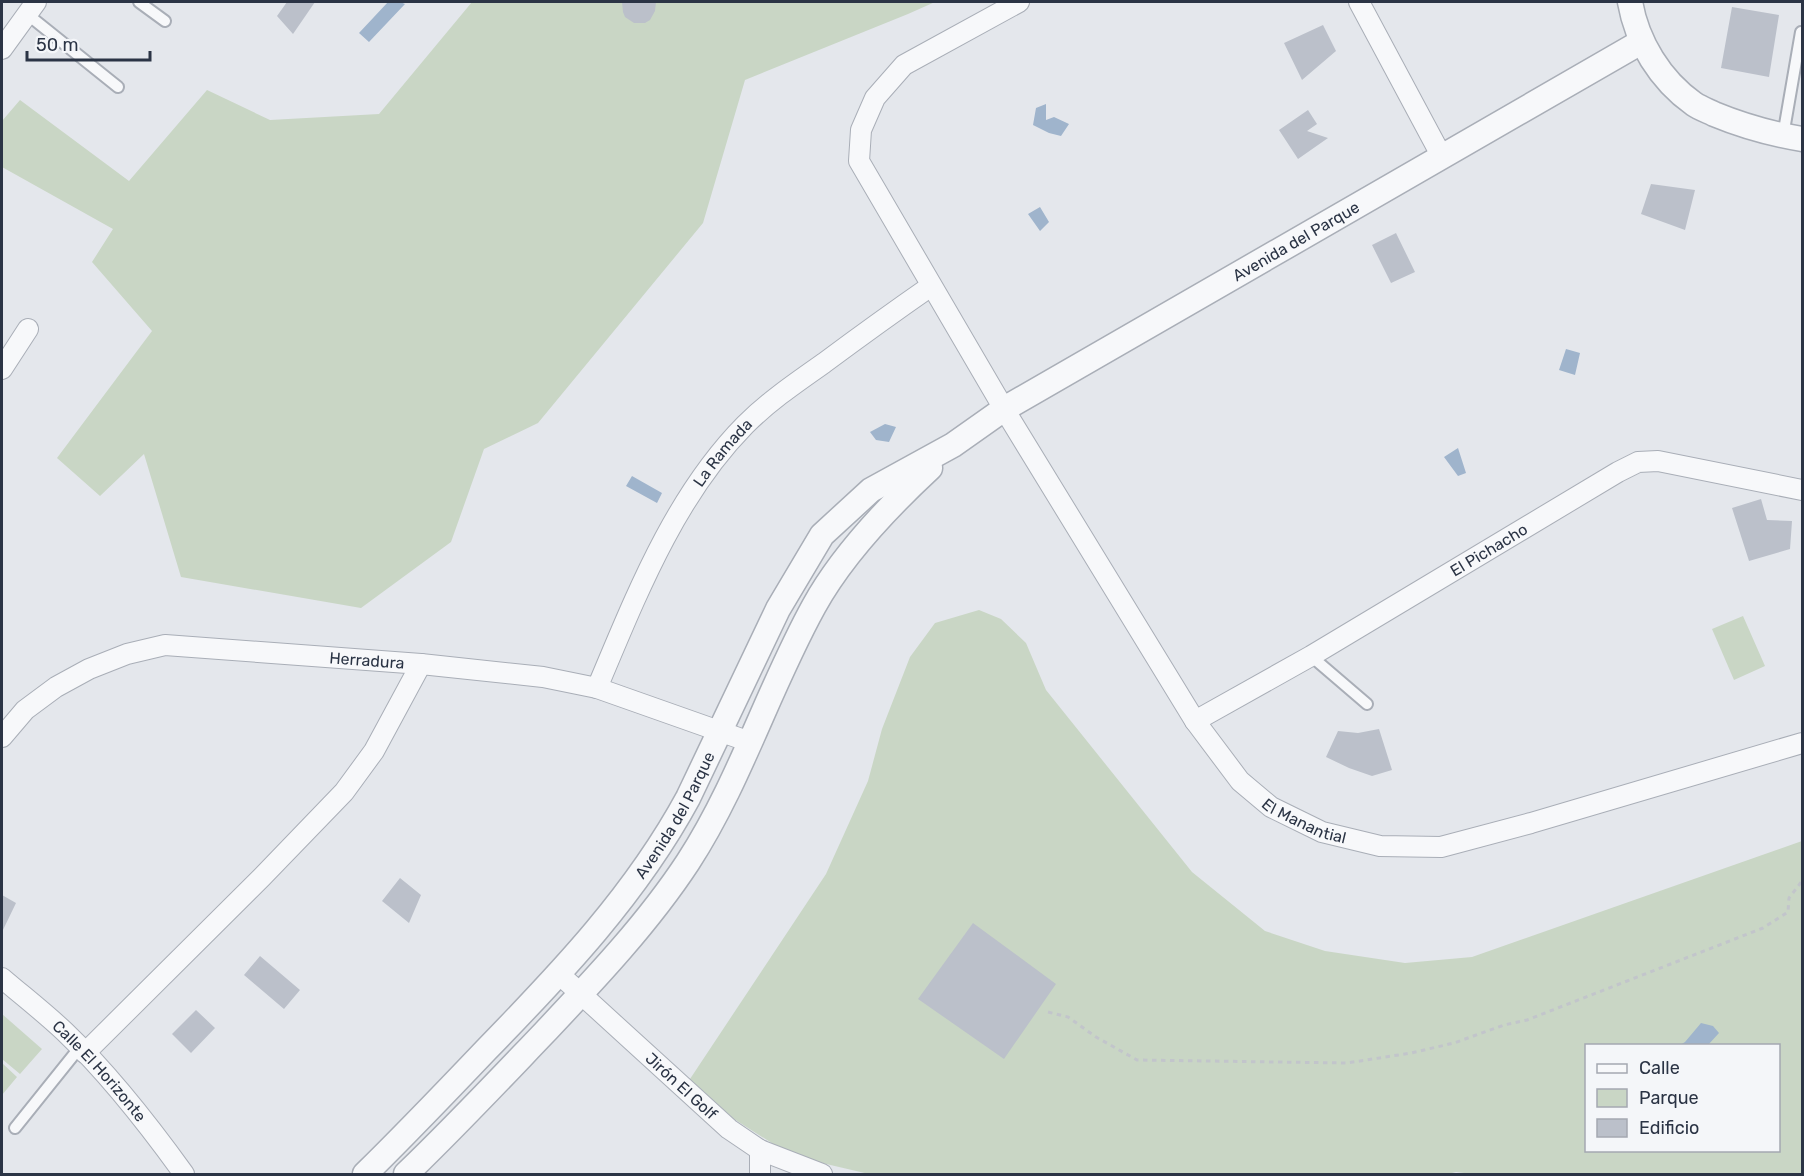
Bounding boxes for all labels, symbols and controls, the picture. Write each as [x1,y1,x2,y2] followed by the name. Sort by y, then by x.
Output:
[27,24,150,62] scale bar
[36,34,79,56] text: 50 m
[1229,197,1363,285] street label: Avenida del Parque
[689,415,756,490] street label: La Ramada
[1447,520,1531,580] street label: El Pichacho
[329,648,405,673] street label: Herradura
[631,749,719,882] street label: Avenida del Parque
[1258,795,1348,848] street label: El Manantial
[49,1016,150,1126] street label: Calle El Horizonte
[1585,1044,1780,1152] legend
[642,1049,722,1124] street label: Jirón El Golf
[1639,1057,1680,1079] text: Calle
[1639,1087,1699,1109] text: Parque
[1639,1117,1699,1139] text: Edificio

